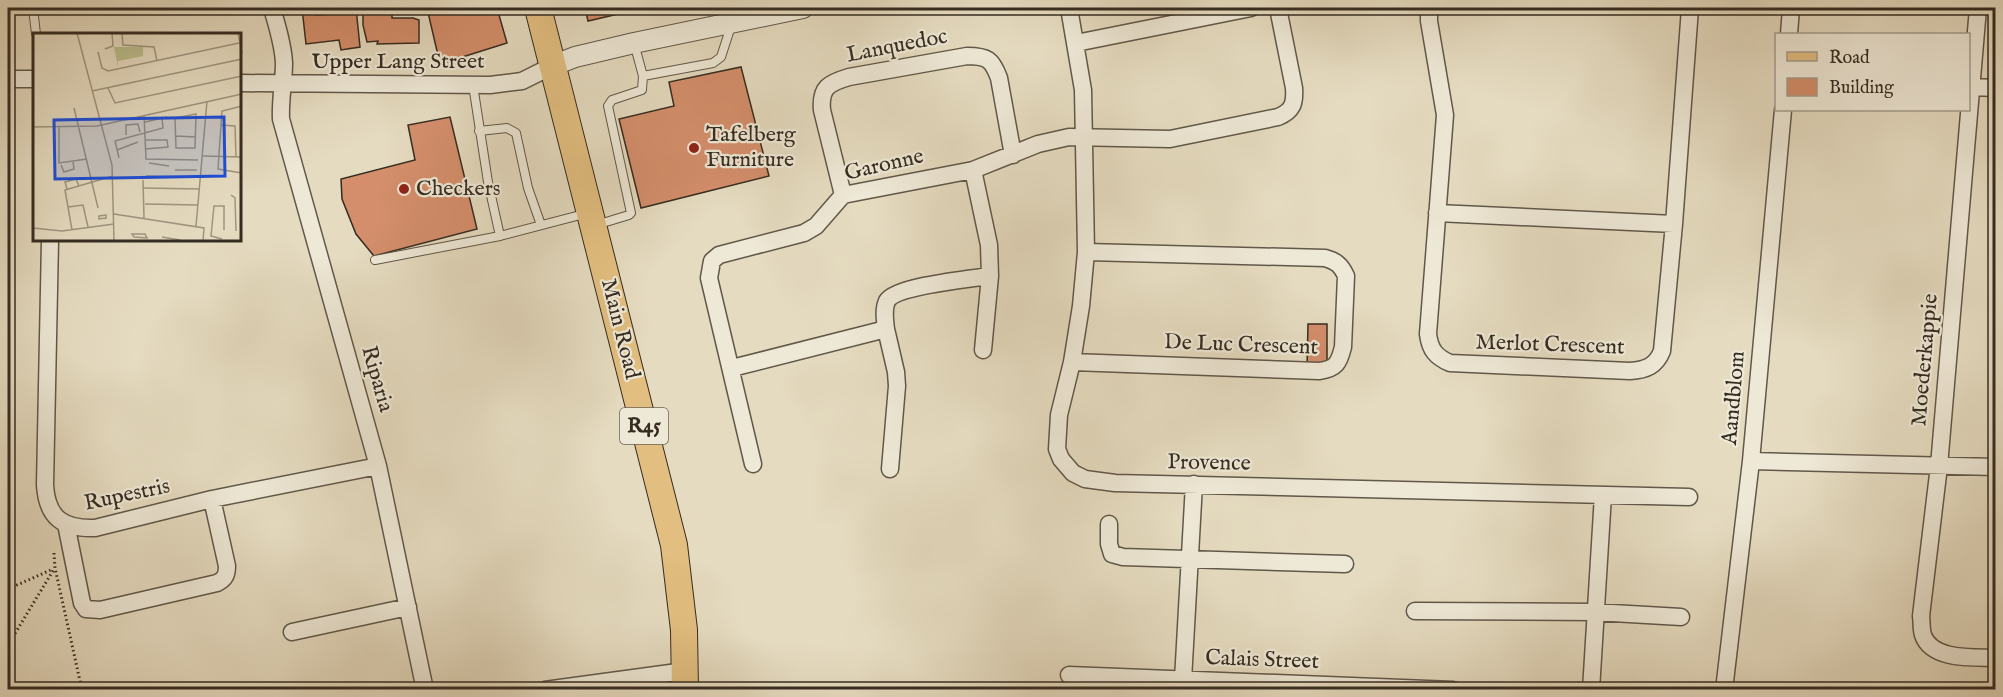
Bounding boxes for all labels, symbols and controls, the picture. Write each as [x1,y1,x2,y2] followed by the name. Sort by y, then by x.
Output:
[844,22,950,70] street label: Lanquedoc
[33,33,242,242] inset map
[1775,33,1970,111] legend
[1829,47,1870,70] text: Road
[311,48,485,76] street label: Upper Lang Street
[1829,77,1894,100] text: Building
[706,121,797,174] place label: Tafelberg Furniture
[687,141,701,155] marker: Tafelberg Furniture
[842,142,926,188] street label: Garonne
[416,175,500,203] place label: Checkers
[397,182,411,196] marker: Checkers
[594,276,646,382] street label: Main Road
[1905,292,1945,428] street label: Moederkappie
[1163,328,1319,362] street label: De Luc Crescent
[1475,328,1625,362] street label: Merlot Crescent
[354,343,400,416] street label: Riparia
[1716,350,1752,447] street label: Aandblom
[620,408,668,444] road number: R45
[1167,448,1251,478] street label: Provence
[82,472,172,518] street label: Rupestris
[1205,644,1320,676] street label: Calais Street

